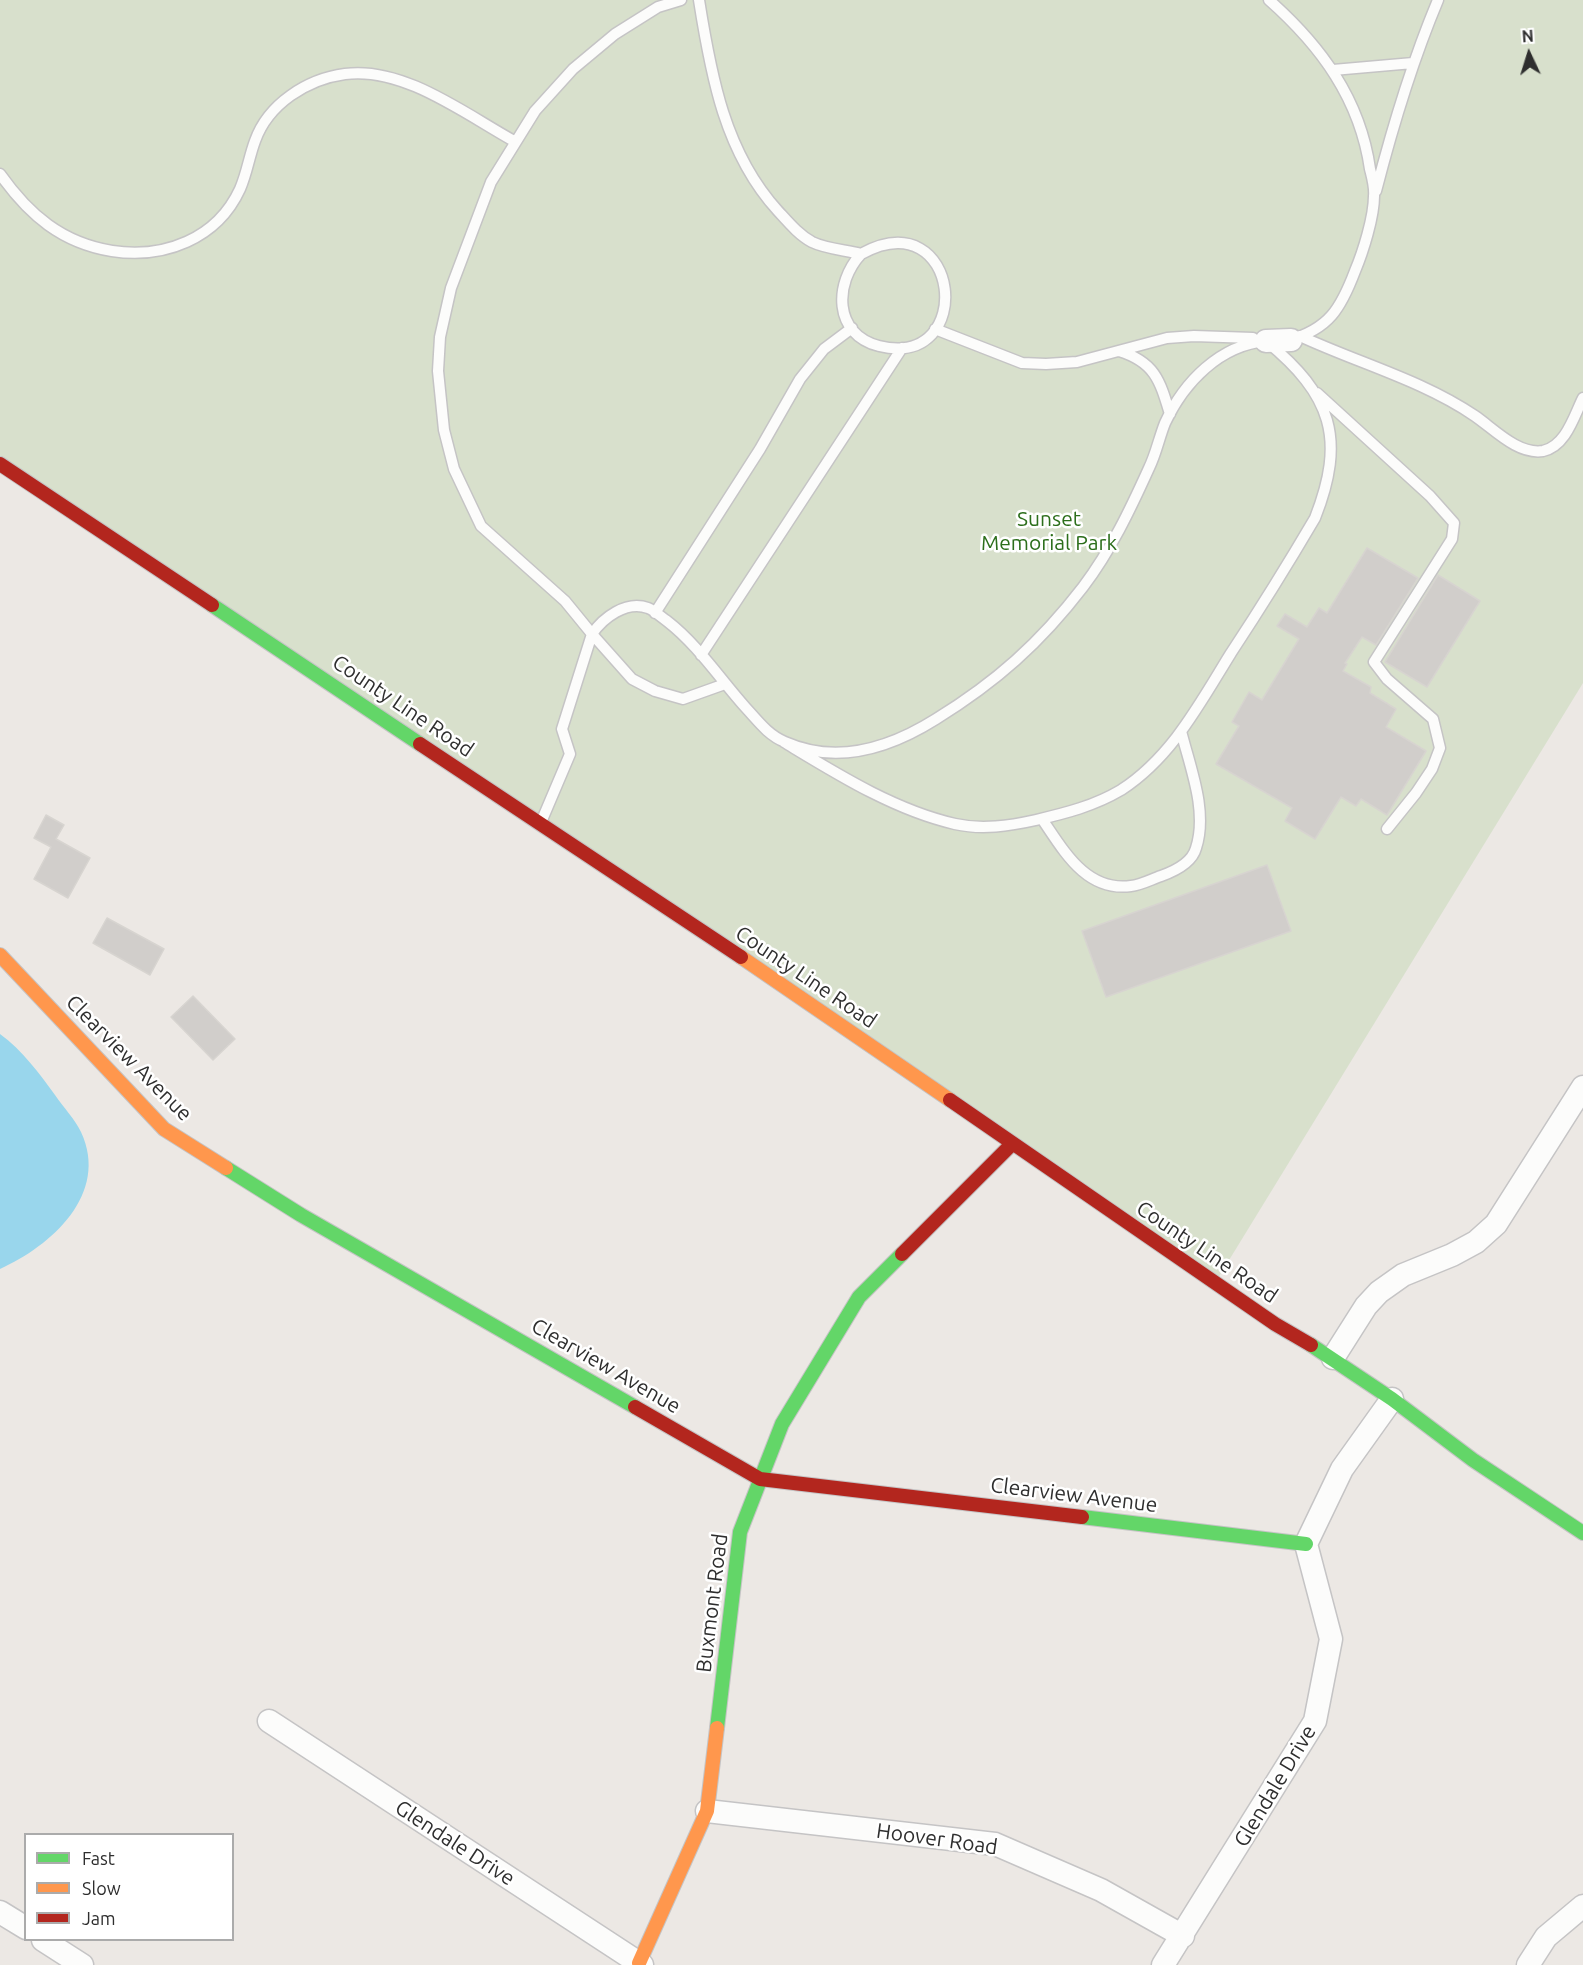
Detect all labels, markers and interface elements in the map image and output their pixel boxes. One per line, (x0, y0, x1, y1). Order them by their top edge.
north arrow (1499, 24, 1559, 84)
text: N (1521, 27, 1534, 45)
park label: Sunset Memorial Park (981, 506, 1117, 556)
street label: County Line Road (328, 649, 478, 763)
street label: County Line Road (731, 920, 881, 1034)
street label: Clearview Avenue (61, 990, 197, 1126)
street label: County Line Road (1132, 1195, 1282, 1309)
street label: Clearview Avenue (527, 1313, 685, 1419)
street label: Clearview Avenue (989, 1472, 1159, 1518)
street label: Buxmont Road (691, 1532, 733, 1674)
street label: Glendale Drive (1229, 1721, 1321, 1851)
street label: Glendale Drive (390, 1795, 520, 1891)
street label: Hoover Road (875, 1818, 999, 1860)
legend (24, 1833, 234, 1941)
text: Fast (82, 1848, 115, 1868)
text: Slow (82, 1878, 121, 1898)
text: Jam (82, 1908, 116, 1928)

